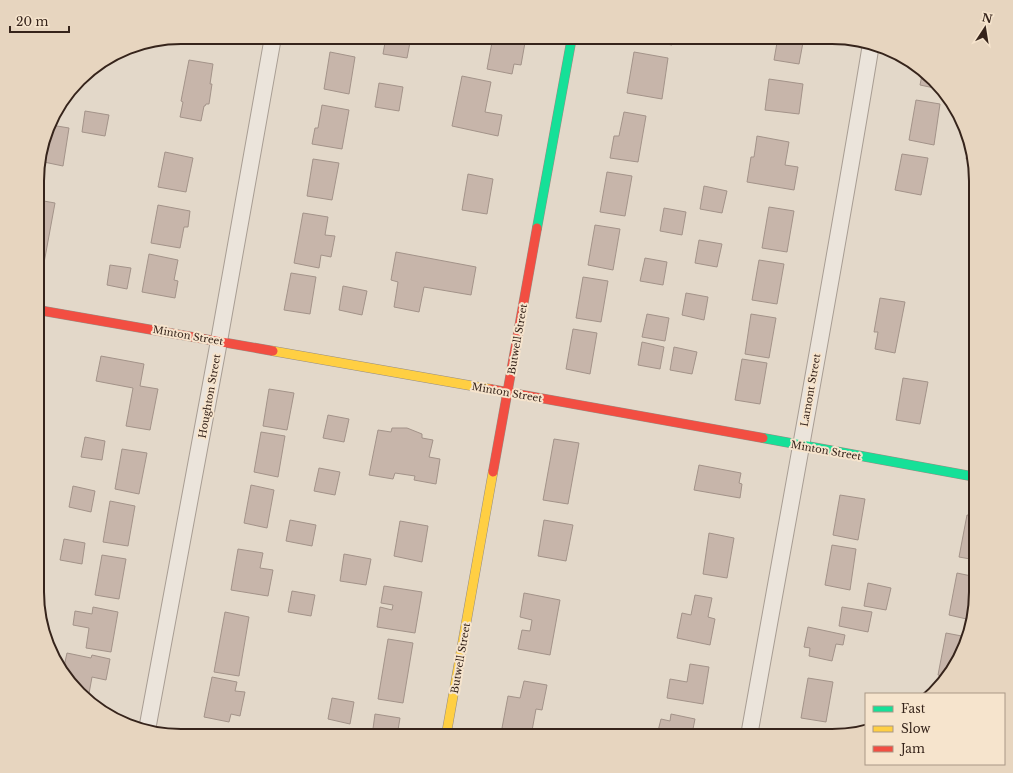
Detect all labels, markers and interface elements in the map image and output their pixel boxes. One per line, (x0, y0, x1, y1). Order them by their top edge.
scale bar (10, 8, 69, 34)
north arrow (965, 8, 1005, 48)
text: N (981, 10, 994, 26)
text: 20 m (16, 14, 48, 29)
street label: Butwell Street (505, 302, 530, 375)
street label: Minton Street (152, 323, 224, 348)
street label: Lamont Street (798, 352, 823, 428)
street label: Houghton Street (196, 353, 223, 439)
street label: Minton Street (471, 380, 543, 405)
street label: Minton Street (790, 438, 862, 463)
street label: Butwell Street (448, 621, 473, 694)
legend (865, 693, 1005, 765)
text: Fast (901, 701, 926, 716)
text: Slow (901, 721, 931, 736)
text: Jam (899, 741, 925, 756)

